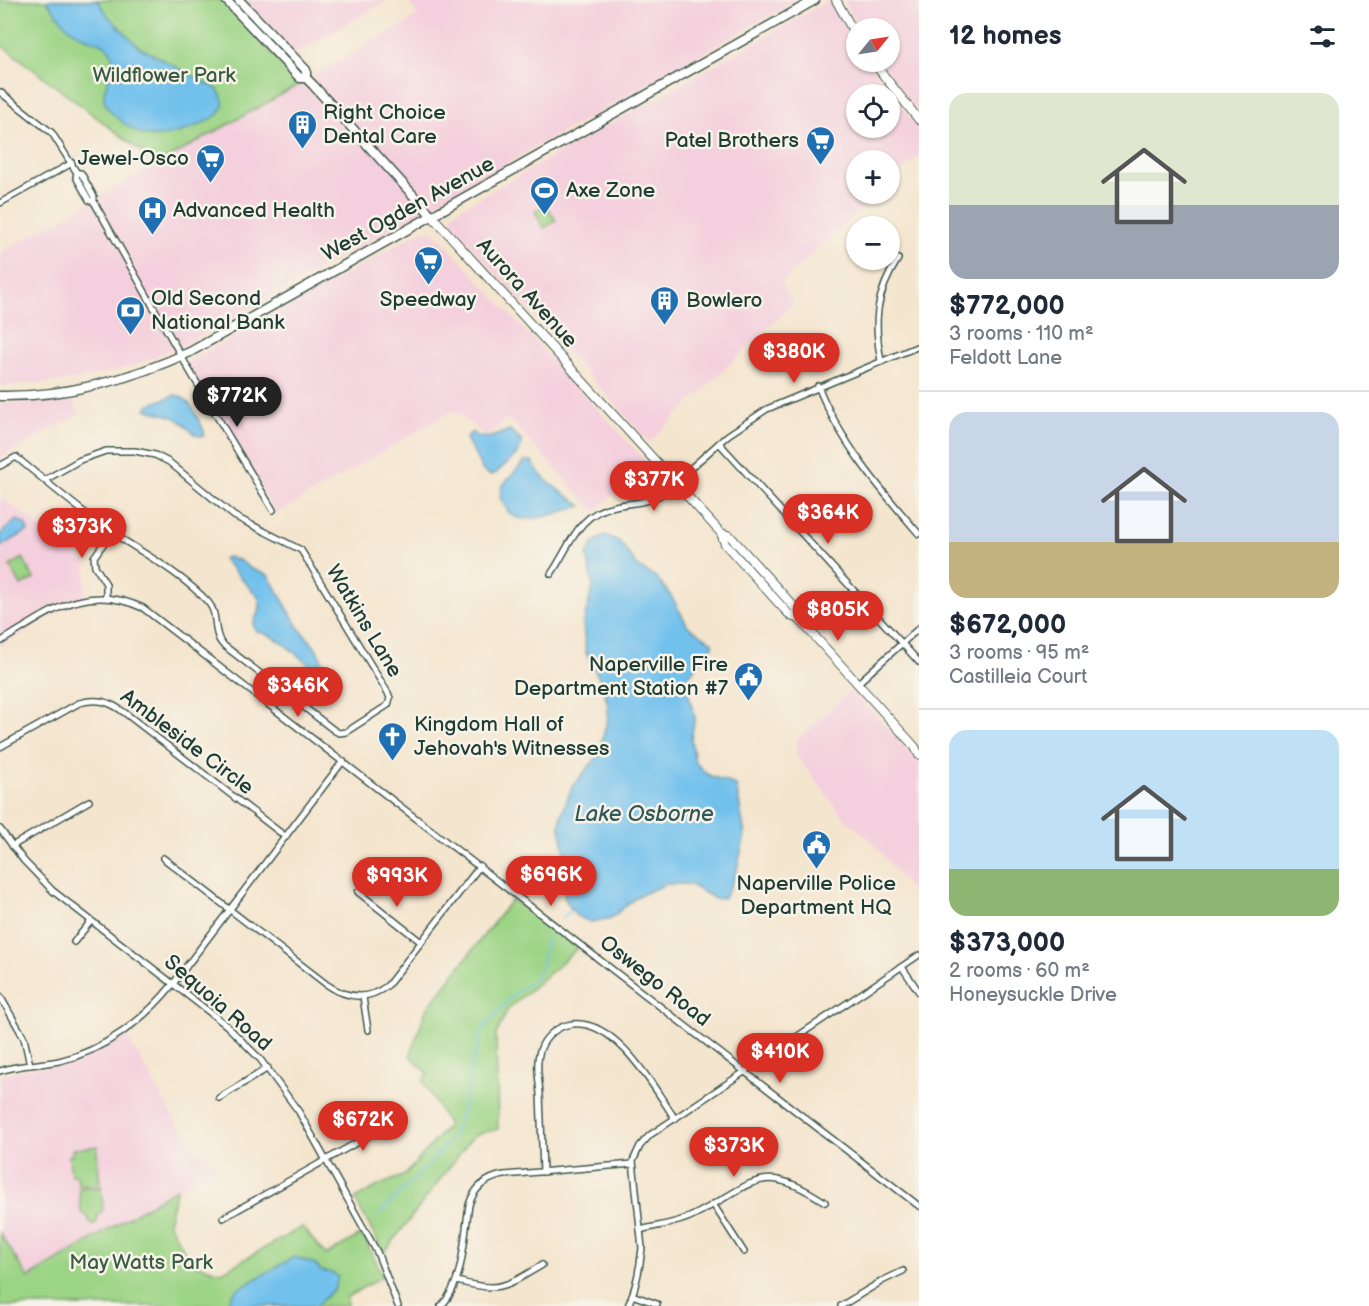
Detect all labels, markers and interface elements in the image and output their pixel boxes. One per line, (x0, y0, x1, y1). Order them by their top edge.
north arrow (846, 18, 900, 72)
map controls (846, 18, 900, 270)
icon: filters (1306, 20, 1339, 53)
text: 12 homes (949, 21, 1061, 52)
park label: Wildflower Park (92, 63, 236, 88)
button: locate (846, 84, 900, 138)
place label: Right Choice Dental Care (323, 100, 446, 149)
building icon: Right Choice Dental Care (286, 108, 318, 150)
supermarket icon: Patel Brothers (804, 124, 836, 166)
place label: Patel Brothers (664, 128, 799, 153)
icon: home (1090, 132, 1198, 240)
supermarket icon: Jewel-Osco (194, 142, 226, 184)
place label: Jewel-Osco (78, 146, 189, 171)
button: + (846, 150, 900, 204)
street label: West Ogden Avenue (317, 151, 499, 267)
sports icon: Axe Zone (529, 174, 561, 216)
place label: Axe Zone (566, 178, 655, 203)
hospital icon: Advanced Health (136, 194, 168, 236)
place label: Advanced Health (173, 198, 335, 223)
button: − (846, 216, 900, 270)
street label: Aurora Avenue (471, 233, 583, 353)
supermarket icon: Speedway (412, 244, 444, 286)
building icon: Bowlero (649, 284, 681, 326)
place label: Old Second National Bank (151, 286, 285, 335)
place label: Speedway (380, 287, 477, 312)
place label: Bowlero (686, 288, 762, 313)
text: $772,000 (949, 291, 1065, 322)
bank icon: Old Second National Bank (114, 294, 146, 336)
text: 3 rooms · 110 m² (949, 322, 1094, 346)
pin: $380K (752, 333, 836, 384)
text: $380K (763, 340, 825, 364)
text: Feldott Lane (949, 346, 1062, 370)
pin: $772K (195, 377, 279, 428)
text: $772K (207, 384, 267, 408)
icon: home (1090, 451, 1198, 559)
pin: $377K (612, 461, 696, 512)
text: $377K (624, 468, 684, 492)
pin: $364K (786, 494, 870, 545)
text: $364K (797, 501, 859, 525)
pin: $373K (40, 508, 124, 559)
text: $373K (51, 515, 113, 539)
street label: Watkins Lane (321, 560, 407, 682)
pin: $805K (796, 591, 880, 642)
text: $805K (807, 598, 869, 622)
text: $672,000 (949, 610, 1066, 641)
text: 3 rooms · 95 m² (949, 641, 1089, 665)
place label: Naperville Fire Department Station #7 (514, 652, 729, 701)
public building icon: Naperville Fire Department Station #7 (733, 660, 765, 702)
text: Castilleia Court (949, 665, 1087, 689)
pin: $346K (256, 667, 340, 718)
text: $346K (267, 674, 329, 698)
street label: Ambleside Circle (116, 684, 258, 800)
place label: Kingdom Hall of Jehovah's Witnesses (414, 712, 609, 761)
church icon: Kingdom Hall of Jehovah's Witnesses (377, 720, 409, 762)
icon: home (1090, 769, 1198, 877)
water label: Lake Osborne (574, 801, 714, 828)
public building icon: Naperville Police Department HQ (800, 828, 832, 870)
pin: $696K (509, 856, 593, 907)
pin: $993K (355, 857, 439, 908)
text: $696K (520, 863, 582, 887)
text: $993K (366, 864, 428, 888)
place label: Naperville Police Department HQ (736, 871, 896, 920)
text: $373,000 (949, 928, 1065, 959)
street label: Oswego Road (595, 930, 715, 1032)
street label: Sequoia Road (159, 950, 277, 1056)
text: 2 rooms · 60 m² (949, 959, 1090, 983)
text: Honeysuckle Drive (949, 983, 1117, 1007)
pin: $410K (738, 1033, 822, 1084)
text: $410K (750, 1040, 810, 1064)
pin: $672K (321, 1101, 405, 1152)
text: $672K (332, 1108, 394, 1132)
pin: $373K (692, 1127, 776, 1178)
text: $373K (703, 1134, 765, 1158)
park label: May Watts Park (69, 1250, 214, 1275)

